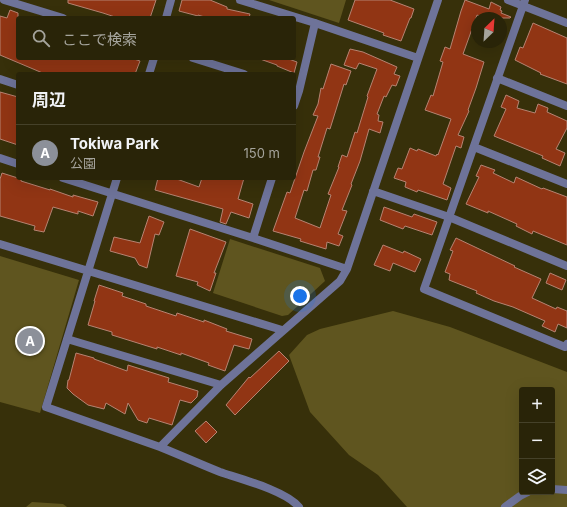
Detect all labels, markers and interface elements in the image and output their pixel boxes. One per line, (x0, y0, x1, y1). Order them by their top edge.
north arrow (471, 12, 507, 48)
search box (16, 16, 296, 60)
icon: search (30, 27, 52, 49)
text: ここで検索 (62, 30, 137, 49)
text: 周辺 (32, 90, 66, 110)
text: Tokiwa Park (70, 134, 159, 153)
text: A (40, 145, 50, 161)
text: 150 m (244, 145, 280, 161)
text: 公園 (70, 155, 96, 171)
your location (290, 286, 310, 306)
pin: A (17, 326, 43, 356)
map controls (519, 387, 555, 495)
button: + (519, 387, 555, 423)
button: − (519, 423, 555, 459)
button: layers (519, 459, 555, 495)

